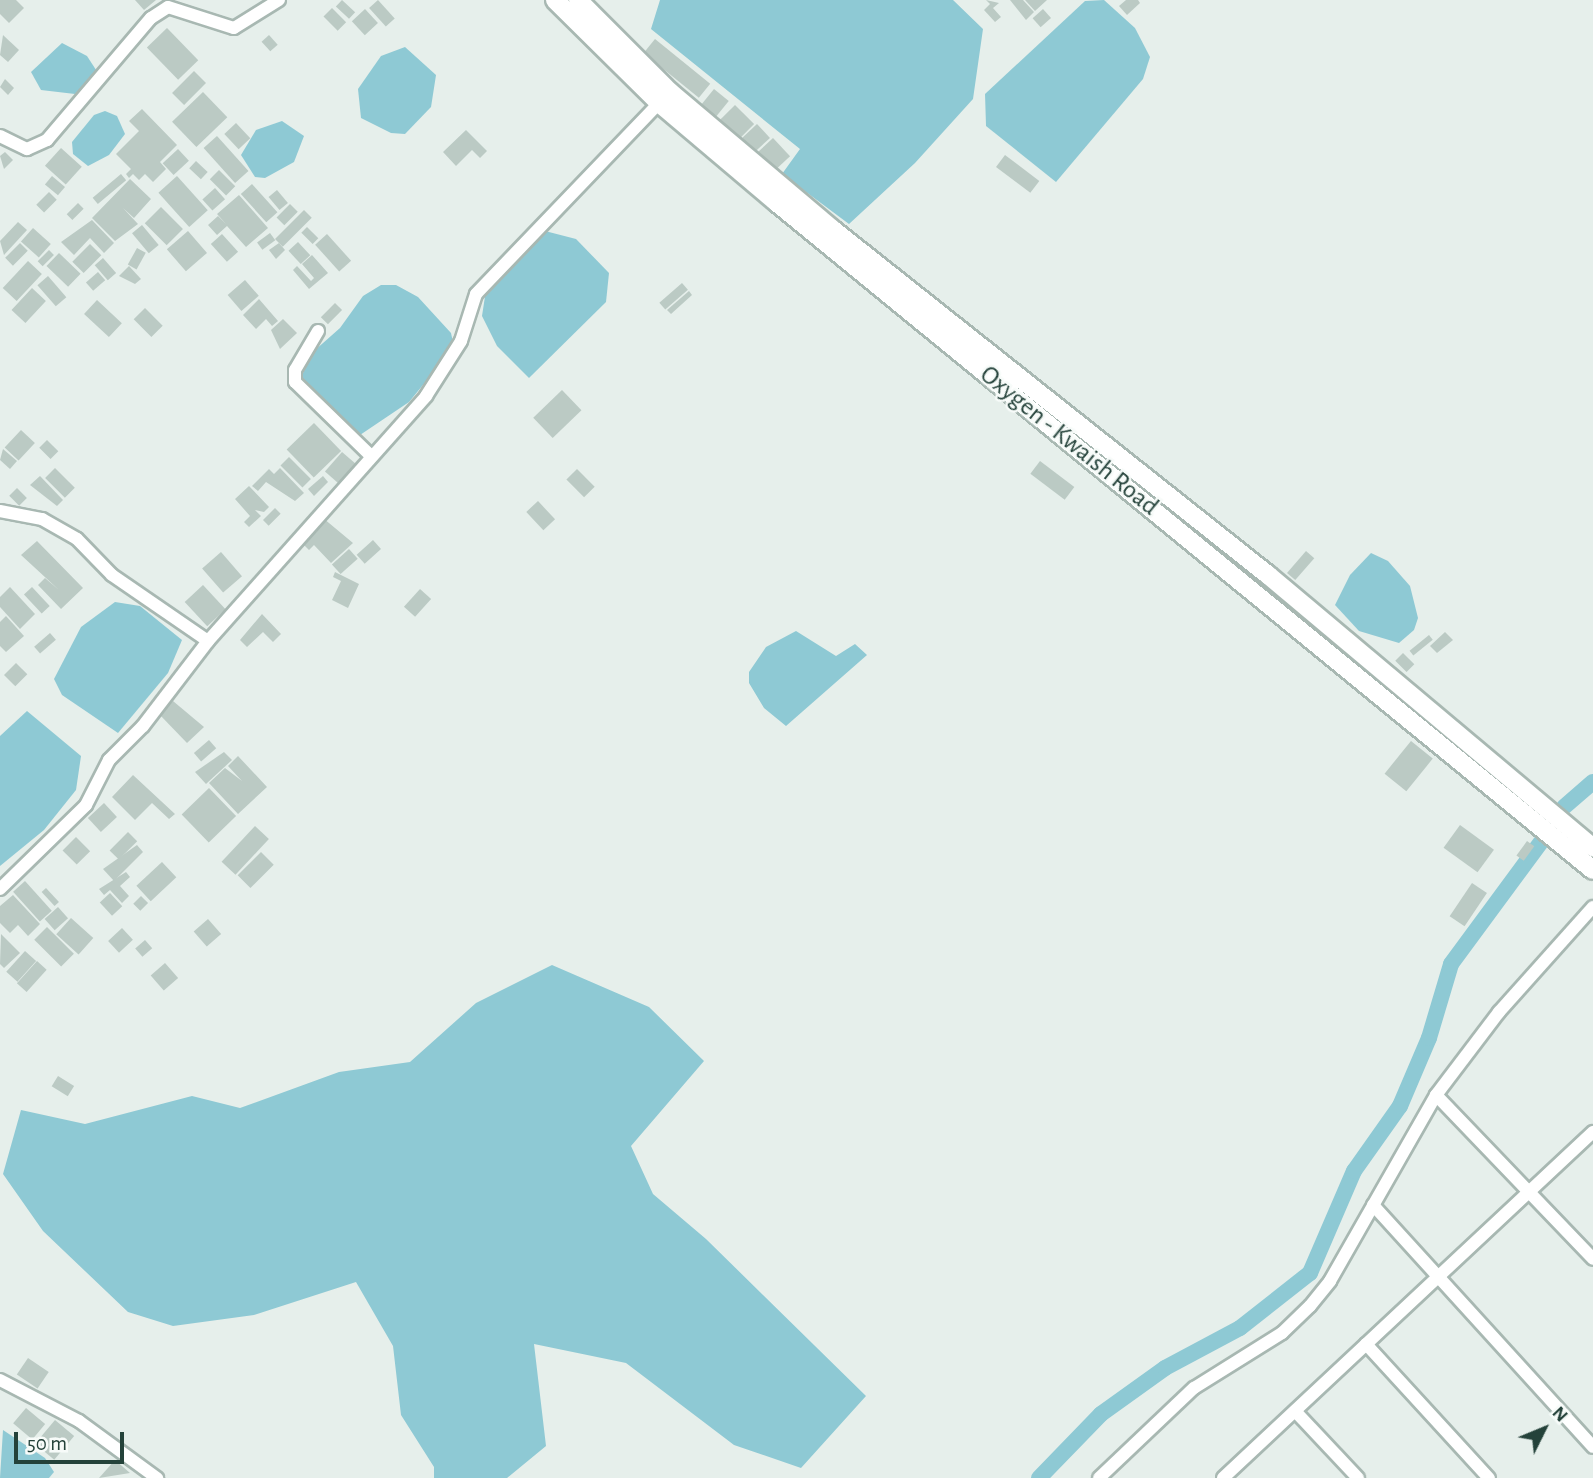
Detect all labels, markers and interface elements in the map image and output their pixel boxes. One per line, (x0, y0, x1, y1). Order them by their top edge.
street label: Oxygen - Kwaish Road (973, 359, 1165, 523)
north arrow (1509, 1394, 1579, 1464)
text: N (1548, 1403, 1571, 1426)
scale bar (18, 1418, 128, 1462)
text: 50 m (27, 1433, 67, 1454)

